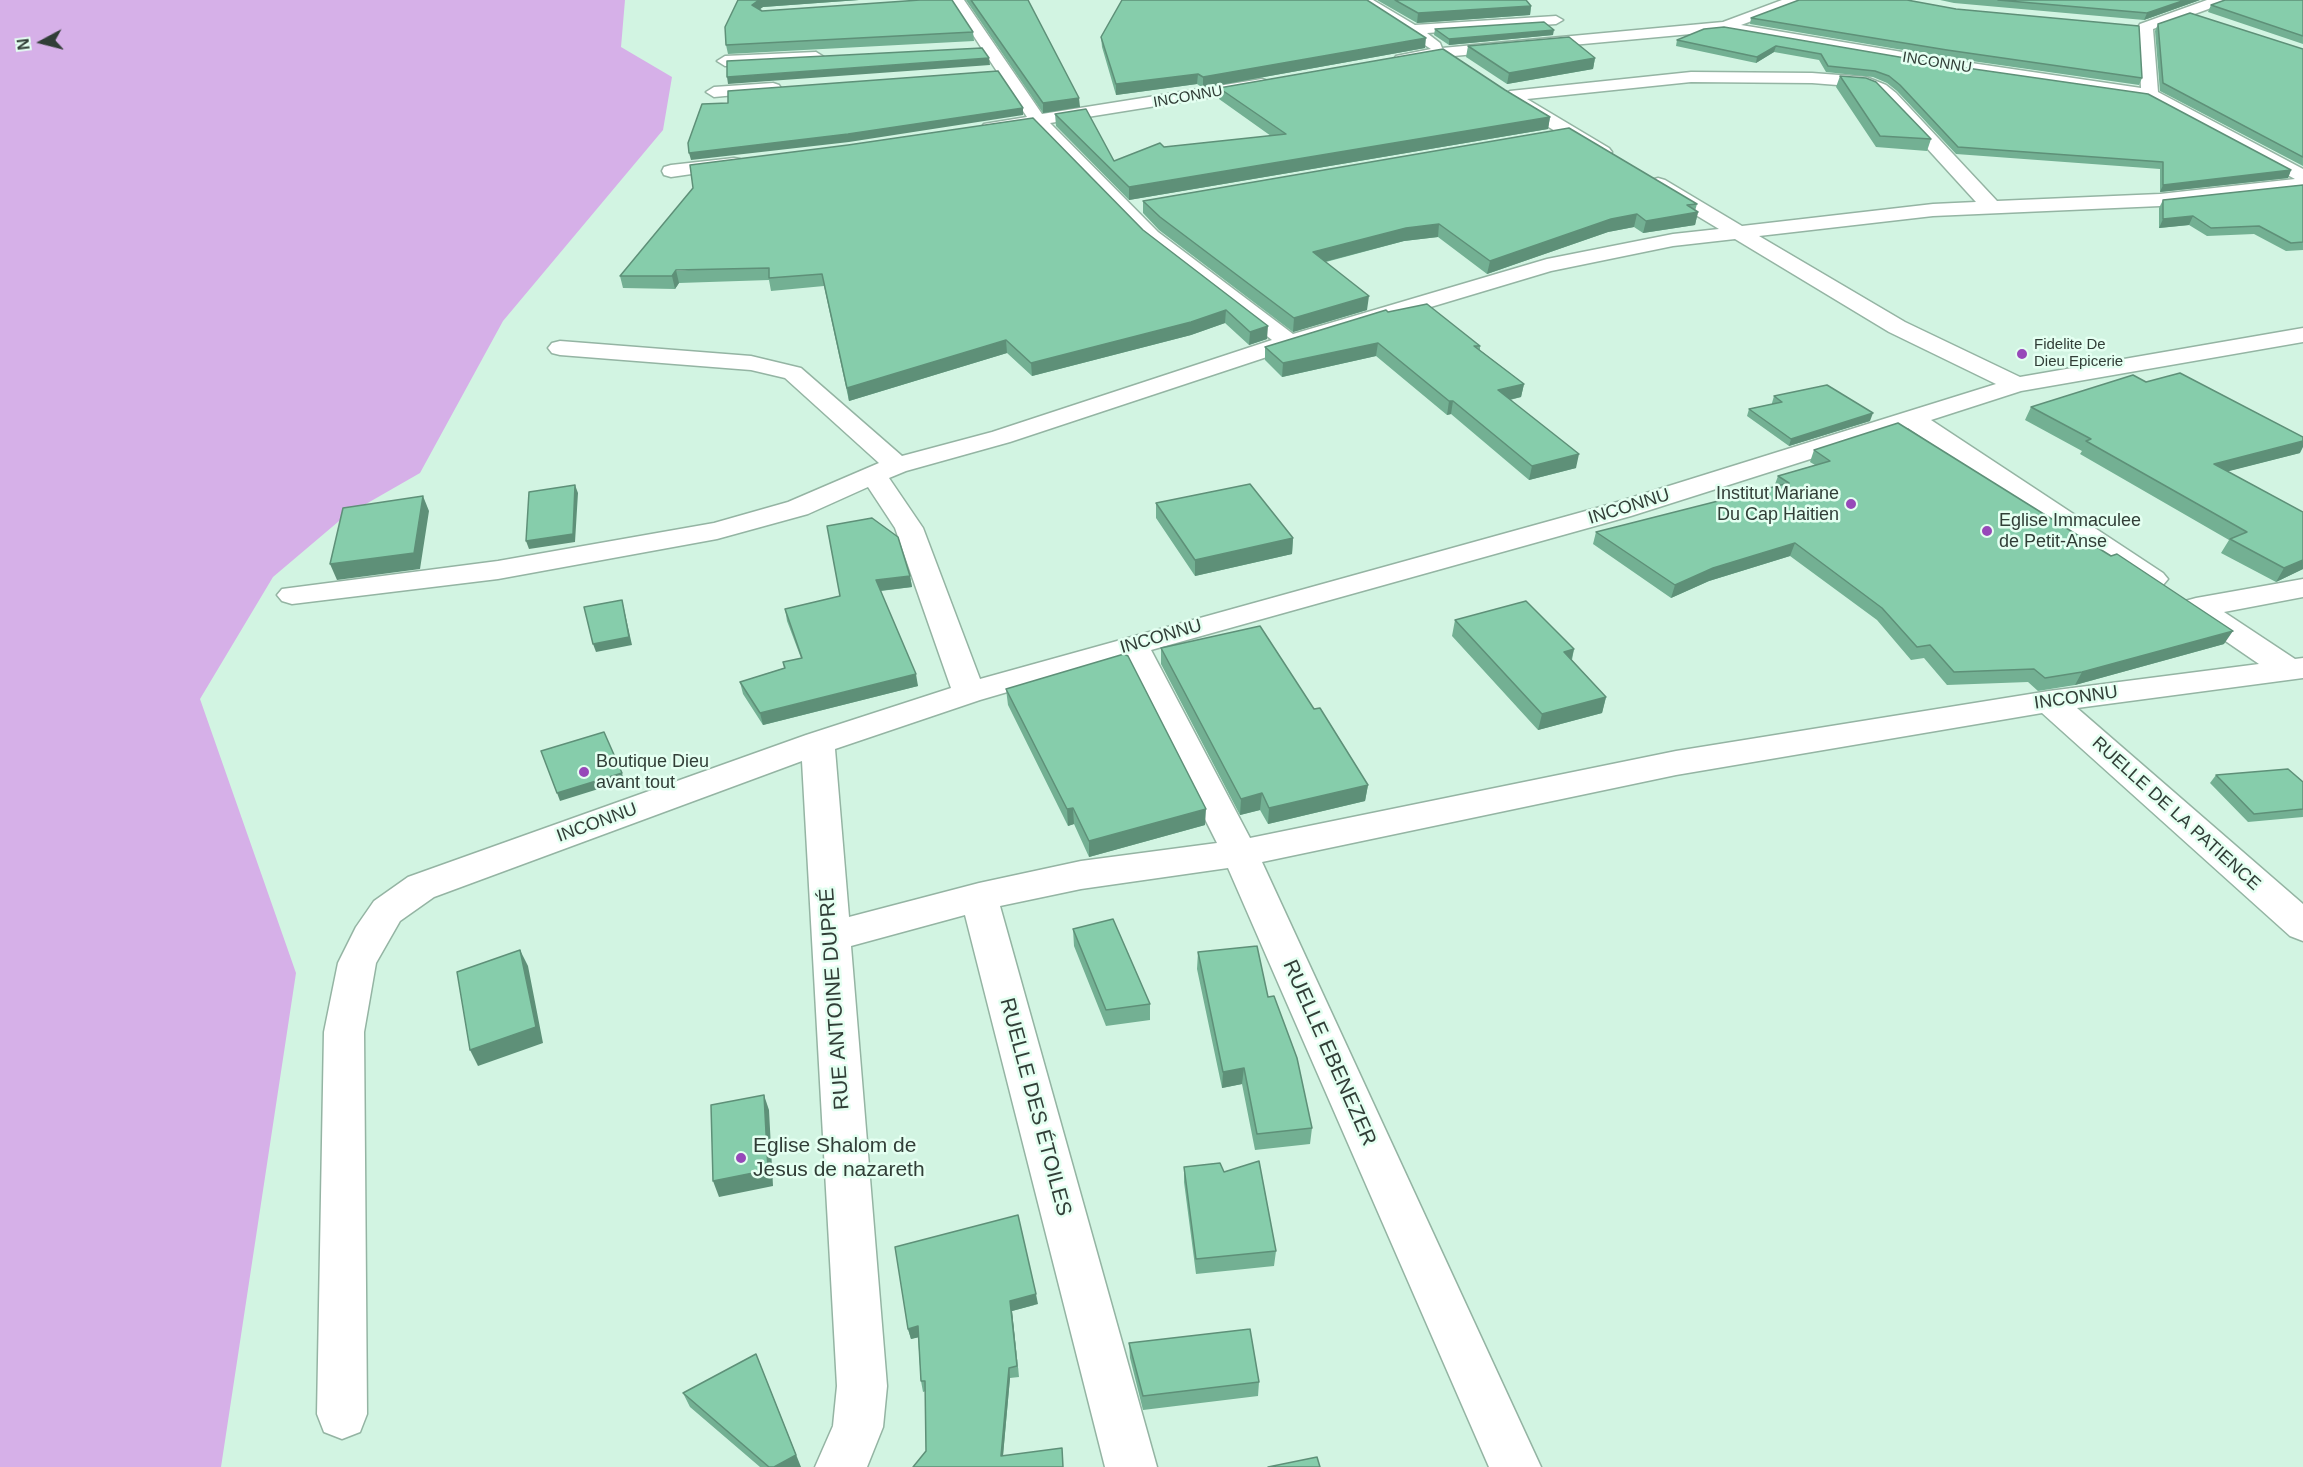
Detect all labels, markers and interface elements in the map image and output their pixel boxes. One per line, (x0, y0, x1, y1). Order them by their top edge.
north arrow (12, 12, 72, 72)
text: N (14, 37, 33, 51)
street label: INCONNU (1901, 49, 1973, 77)
street label: INCONNU (1152, 82, 1224, 112)
place label: Fidelite De Dieu Epicerie (2034, 336, 2123, 371)
marker: Fidelite De Dieu Epicerie (2015, 347, 2029, 361)
place label: Institut Mariane Du Cap Haitien (1716, 483, 1839, 526)
street label: INCONNU (1586, 484, 1672, 530)
marker: Institut Mariane Du Cap Haitien (1844, 497, 1858, 511)
place label: Eglise Immaculee de Petit-Anse (1999, 510, 2141, 552)
marker: Eglise Immaculee de Petit-Anse (1980, 524, 1994, 538)
street label: INCONNU (1118, 615, 1204, 659)
street label: INCONNU (2033, 681, 2119, 715)
street label: RUELLE DE LA PATIENCE (2087, 733, 2265, 895)
place label: Boutique Dieu avant tout (596, 751, 709, 794)
marker: Boutique Dieu avant tout (577, 765, 591, 779)
street label: INCONNU (554, 798, 640, 848)
street label: RUE ANTOINE DUPRÉ (815, 887, 855, 1111)
street label: RUELLE EBENEZER (1277, 956, 1381, 1150)
street label: RUELLE DES ÉTOILES (994, 995, 1076, 1219)
place label: Eglise Shalom de Jesus de nazareth (753, 1133, 925, 1183)
marker: Eglise Shalom de Jesus de nazareth (734, 1151, 748, 1165)

